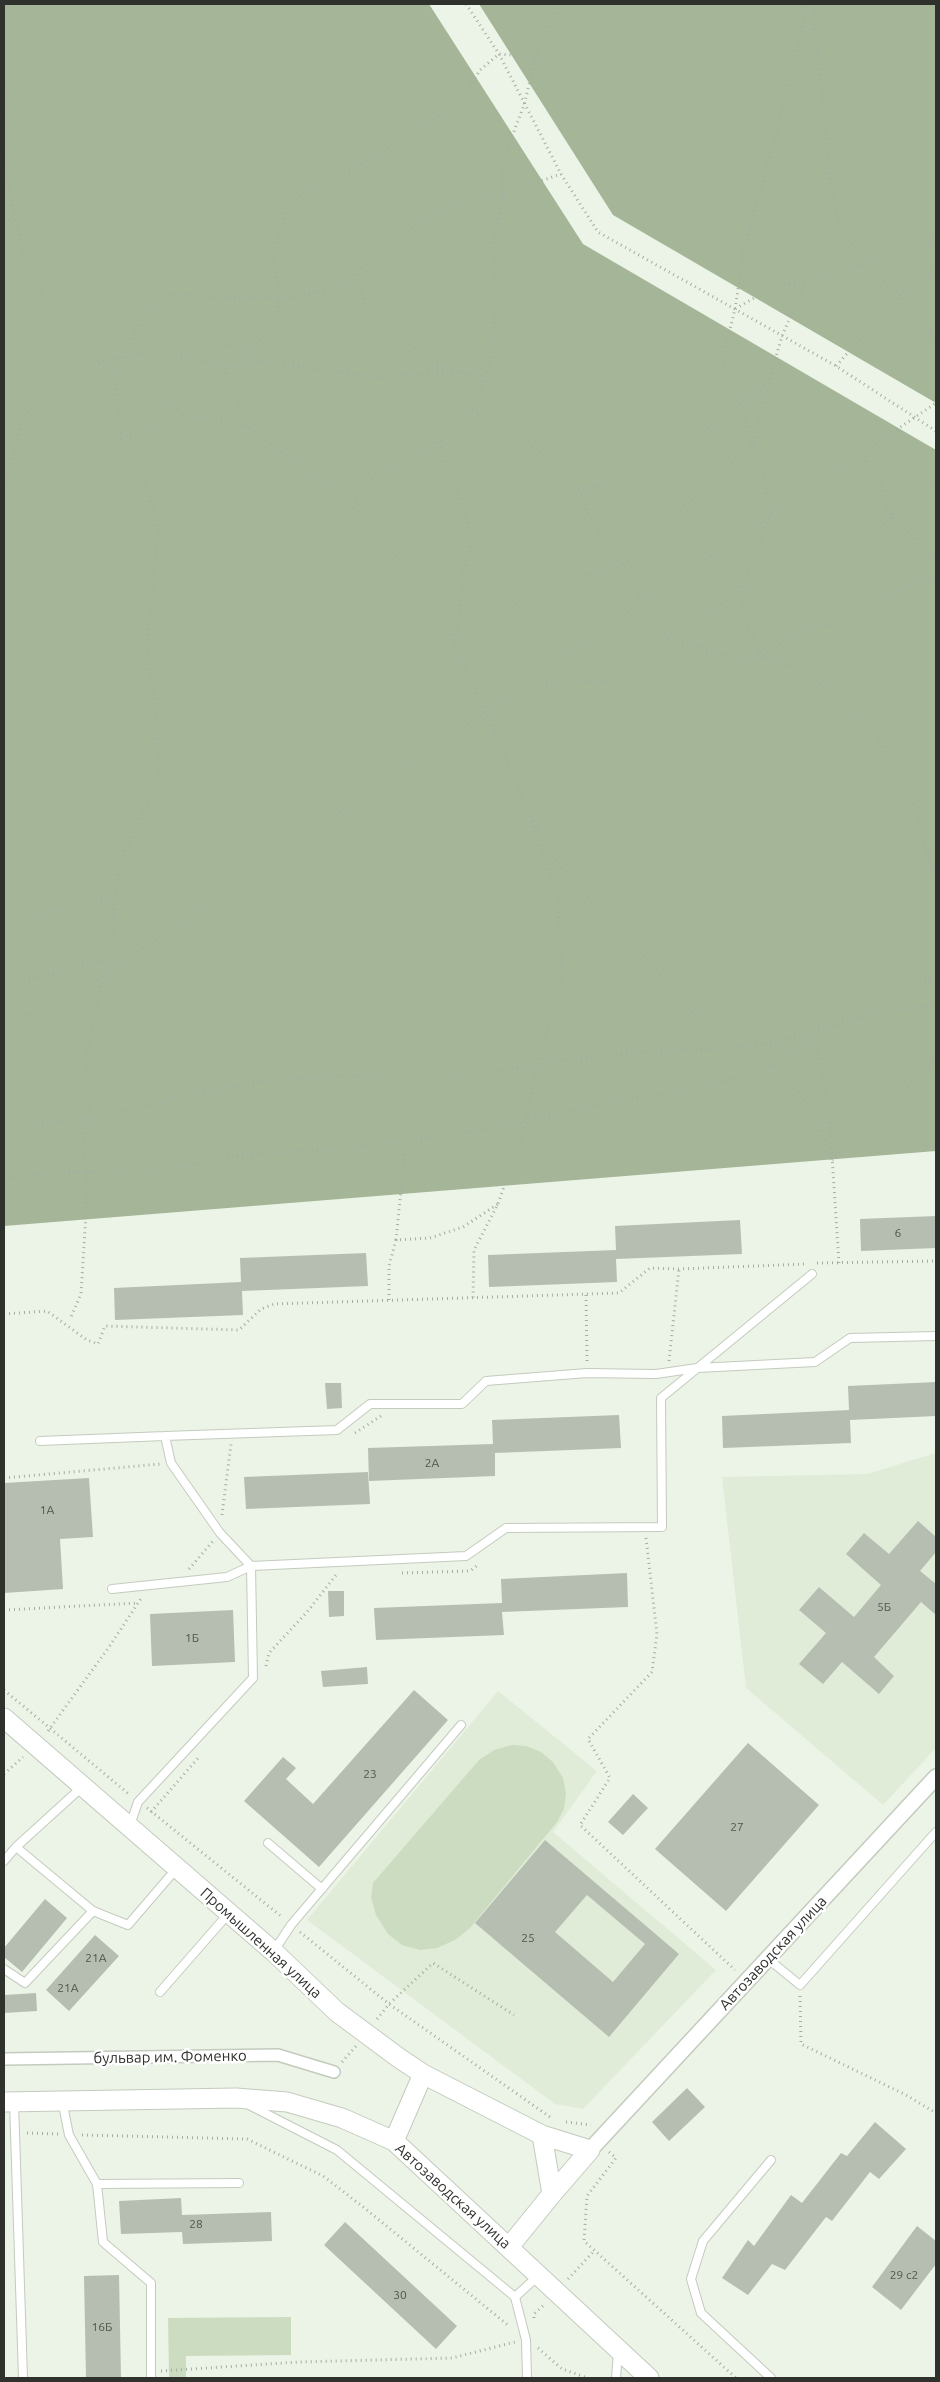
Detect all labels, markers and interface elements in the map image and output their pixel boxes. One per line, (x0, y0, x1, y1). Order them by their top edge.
house number: 6 (895, 1226, 901, 1240)
house number: 2А (425, 1456, 439, 1470)
house number: 1А (40, 1503, 54, 1517)
house number: 5Б (877, 1600, 891, 1614)
house number: 1Б (185, 1631, 199, 1645)
house number: 23 (363, 1767, 377, 1781)
house number: 27 (730, 1820, 744, 1834)
street label: Промышленная улица (197, 1884, 325, 2002)
street label: Автозаводская улица (716, 1892, 830, 2014)
house number: 25 (521, 1931, 535, 1945)
house number: 21А (85, 1951, 107, 1965)
house number: 21А (57, 1981, 79, 1995)
street label: бульвар им. Фоменко (93, 2047, 247, 2067)
street label: Автозаводская улица (392, 2139, 514, 2253)
house number: 28 (189, 2217, 203, 2231)
house number: 29 с2 (890, 2268, 918, 2282)
house number: 30 (393, 2288, 407, 2302)
house number: 16Б (92, 2320, 112, 2334)

